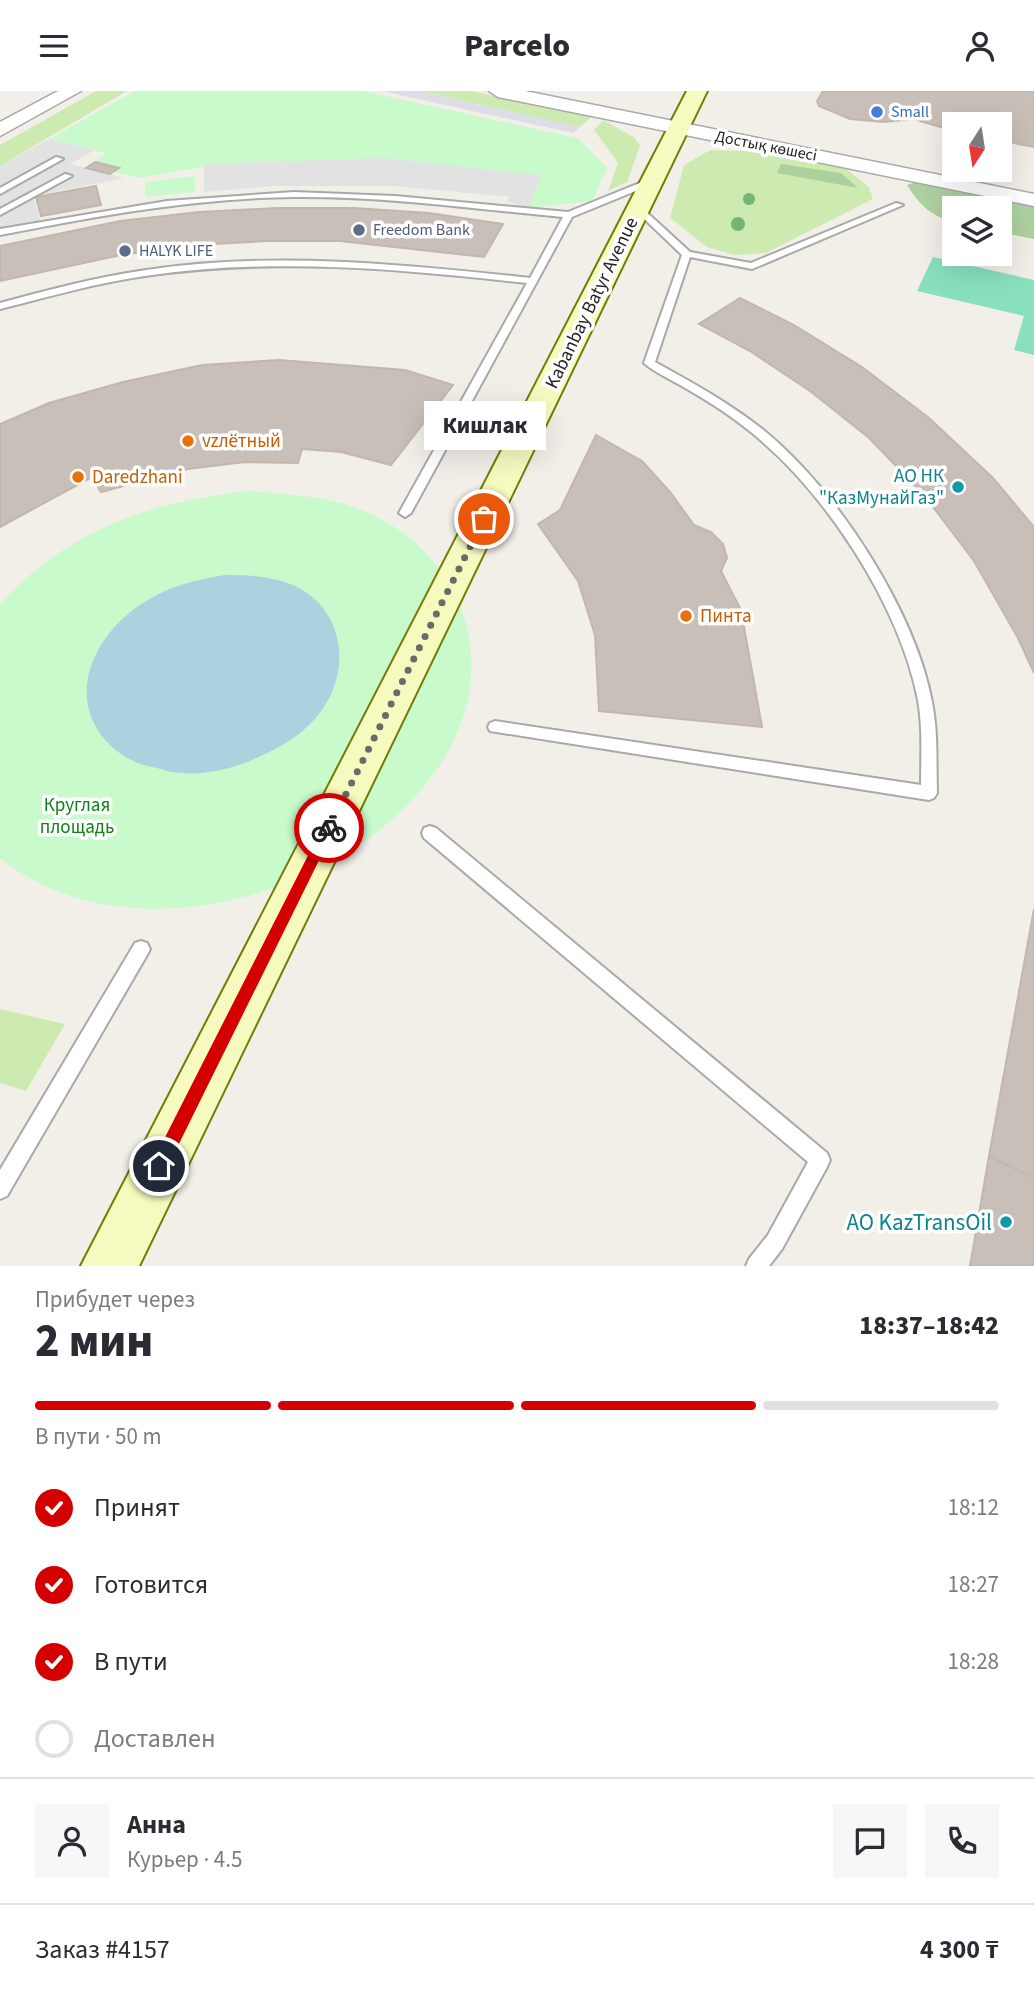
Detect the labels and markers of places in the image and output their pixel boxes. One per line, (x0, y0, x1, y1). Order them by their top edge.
place label: Small (891, 101, 929, 123)
marker: Small (869, 104, 885, 120)
place label: Freedom Bank (373, 219, 470, 241)
marker: Freedom Bank (351, 222, 367, 238)
place label: HALYK LIFE (139, 240, 213, 262)
marker: HALYK LIFE (117, 243, 133, 259)
callout: Кишлак (423, 400, 545, 449)
place label: vzлётный (202, 428, 281, 455)
marker: vzлётный (180, 433, 196, 449)
place label: АО НК "КазМунайГаз" (819, 463, 944, 512)
place label: Daredzhani (92, 464, 183, 491)
marker: Daredzhani (70, 469, 86, 485)
marker: АО НК "КазМунайГаз" (950, 479, 966, 495)
pin (454, 489, 514, 549)
place label: Пинта (700, 603, 752, 630)
marker: Пинта (678, 608, 694, 624)
pin (129, 1136, 189, 1196)
place label: АО KazTransOil (846, 1206, 992, 1239)
marker: АО KazTransOil (998, 1214, 1014, 1230)

